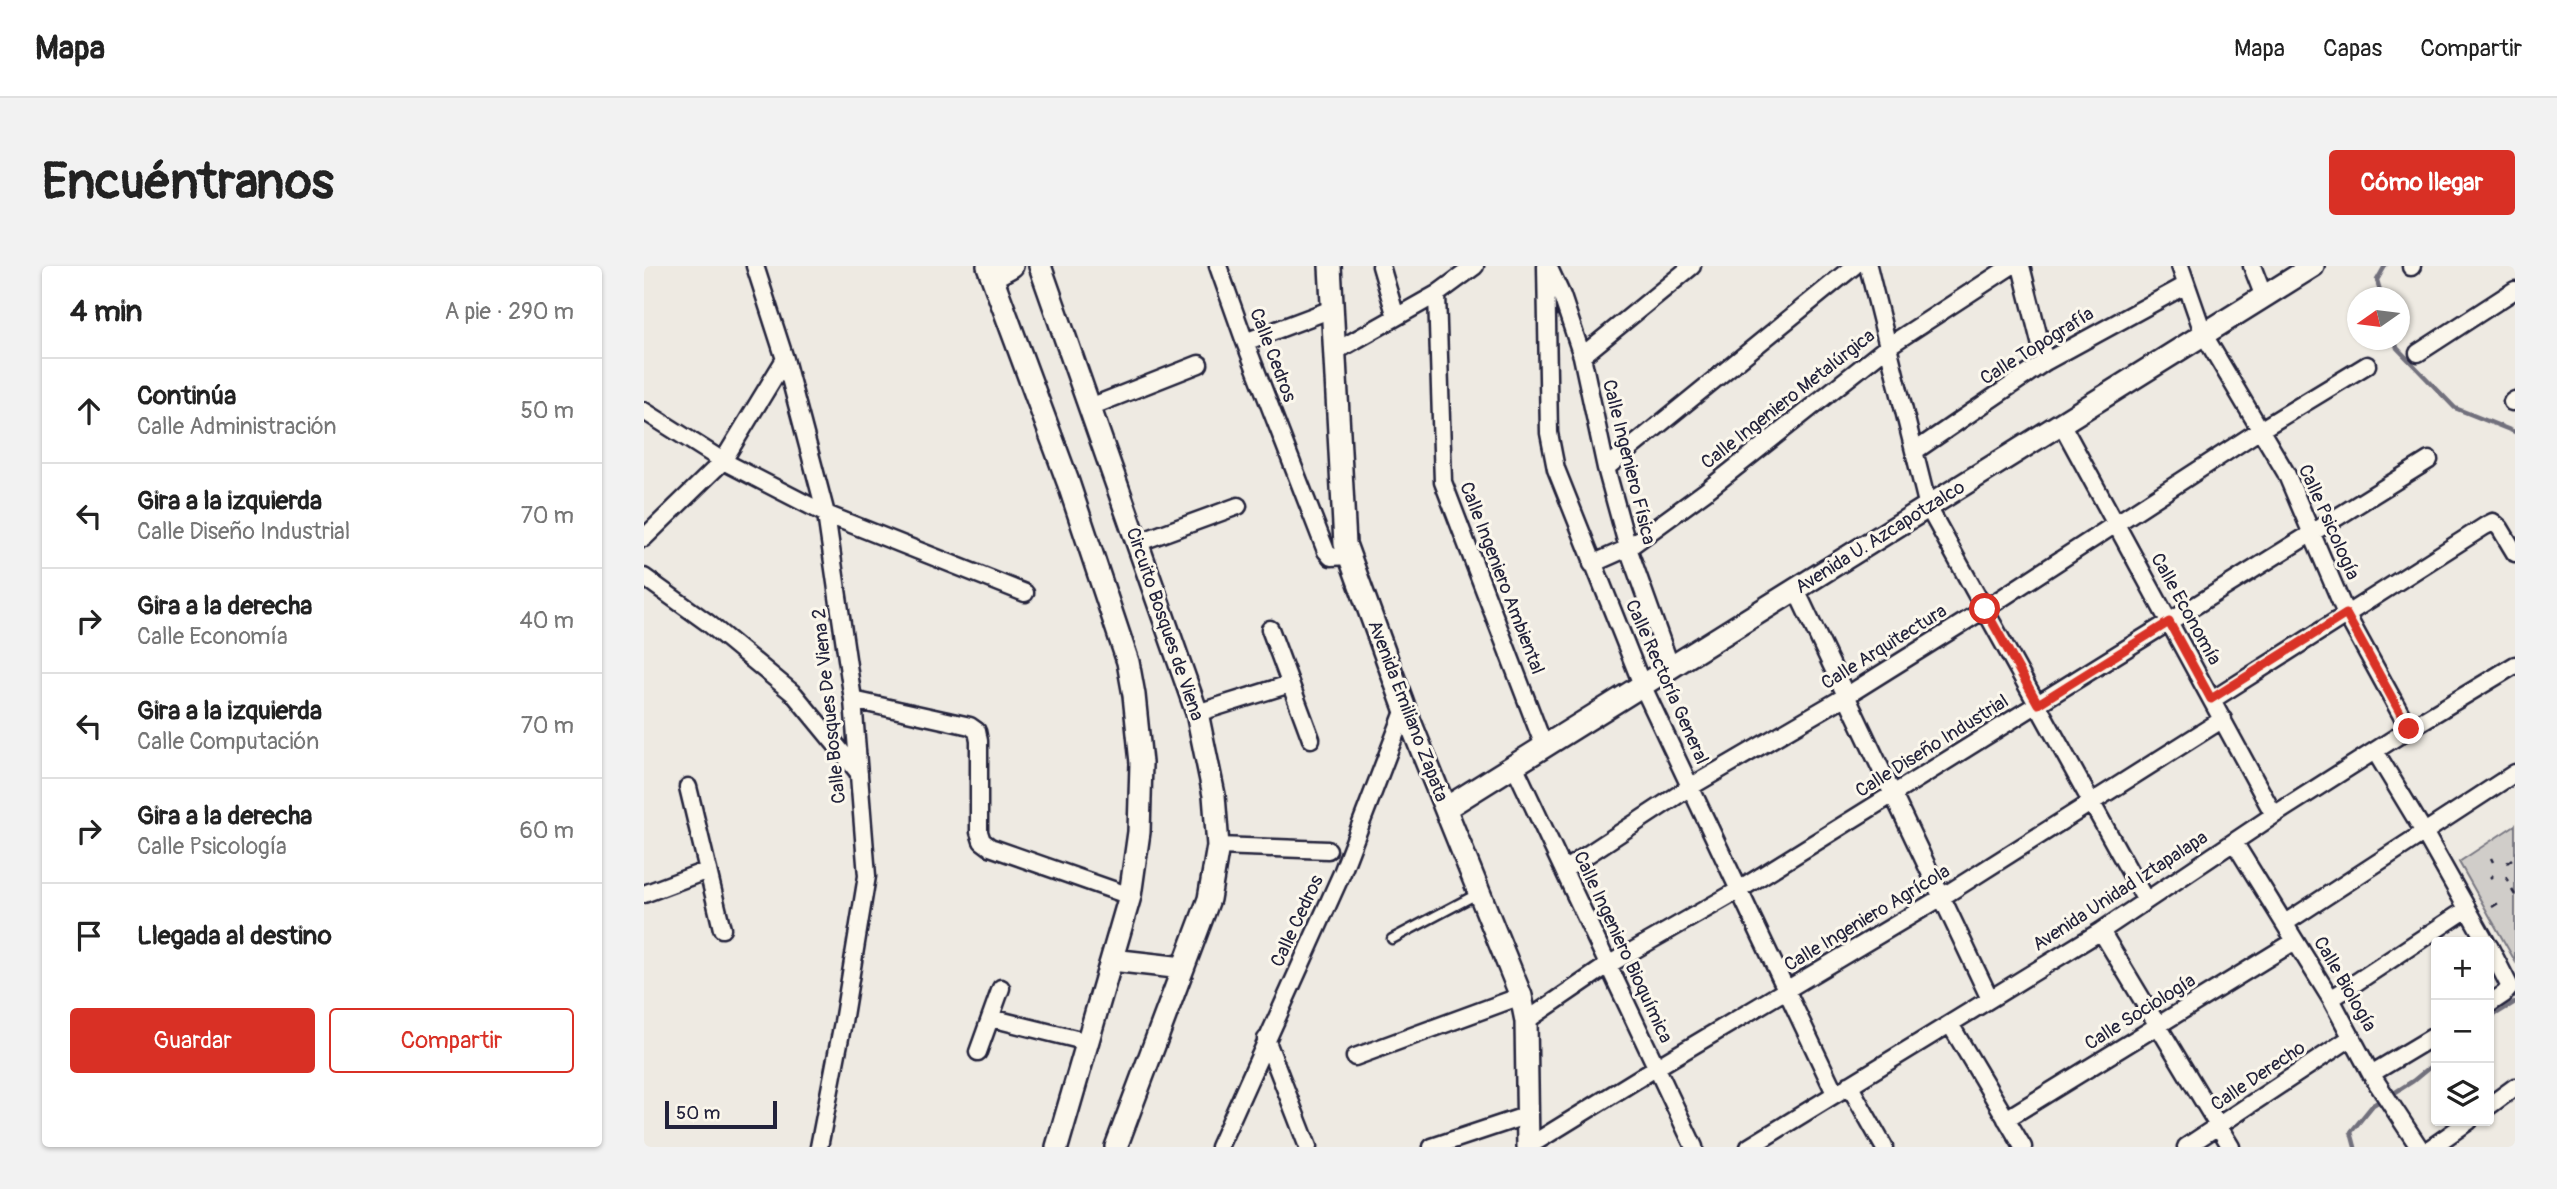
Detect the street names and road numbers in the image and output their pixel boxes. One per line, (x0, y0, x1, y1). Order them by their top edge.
street label: Calle Topografía (1976, 301, 2098, 390)
street label: Calle Cedros (1244, 305, 1302, 406)
street label: Calle Ingeniero Metalúrgica (1696, 324, 1880, 474)
street label: Calle Ingeniero Física (1597, 377, 1661, 547)
street label: Calle Psicología (2293, 461, 2365, 584)
street label: Avenida U. Azcapotzalco (1791, 475, 1969, 599)
street label: Calle Ingeniero Ambiental (1454, 478, 1550, 678)
street label: Circuito Bosques de Viena (1121, 524, 1209, 724)
street label: Calle Economía (2145, 549, 2227, 669)
street label: Calle Rectoría General (1620, 596, 1714, 768)
street label: Calle Arquitectura (1817, 599, 1951, 695)
street label: Calle Bosques De Viena 2 (807, 607, 851, 805)
street label: Avenida Emiliano Zapata (1362, 617, 1454, 805)
street label: Calle Diseño Industrial (1851, 689, 2013, 803)
street label: Avenida Unidad Iztapalapa (2028, 825, 2212, 957)
street label: Calle Ingeniero Bioquímica (1568, 847, 1678, 1047)
street label: Calle Ingeniero Agrícola (1780, 859, 1954, 977)
street label: Calle Cedros (1265, 871, 1329, 971)
street label: Calle Biología (2308, 932, 2382, 1036)
street label: Calle Sociología (2080, 968, 2200, 1056)
street label: Calle Derecho (2206, 1036, 2310, 1116)

